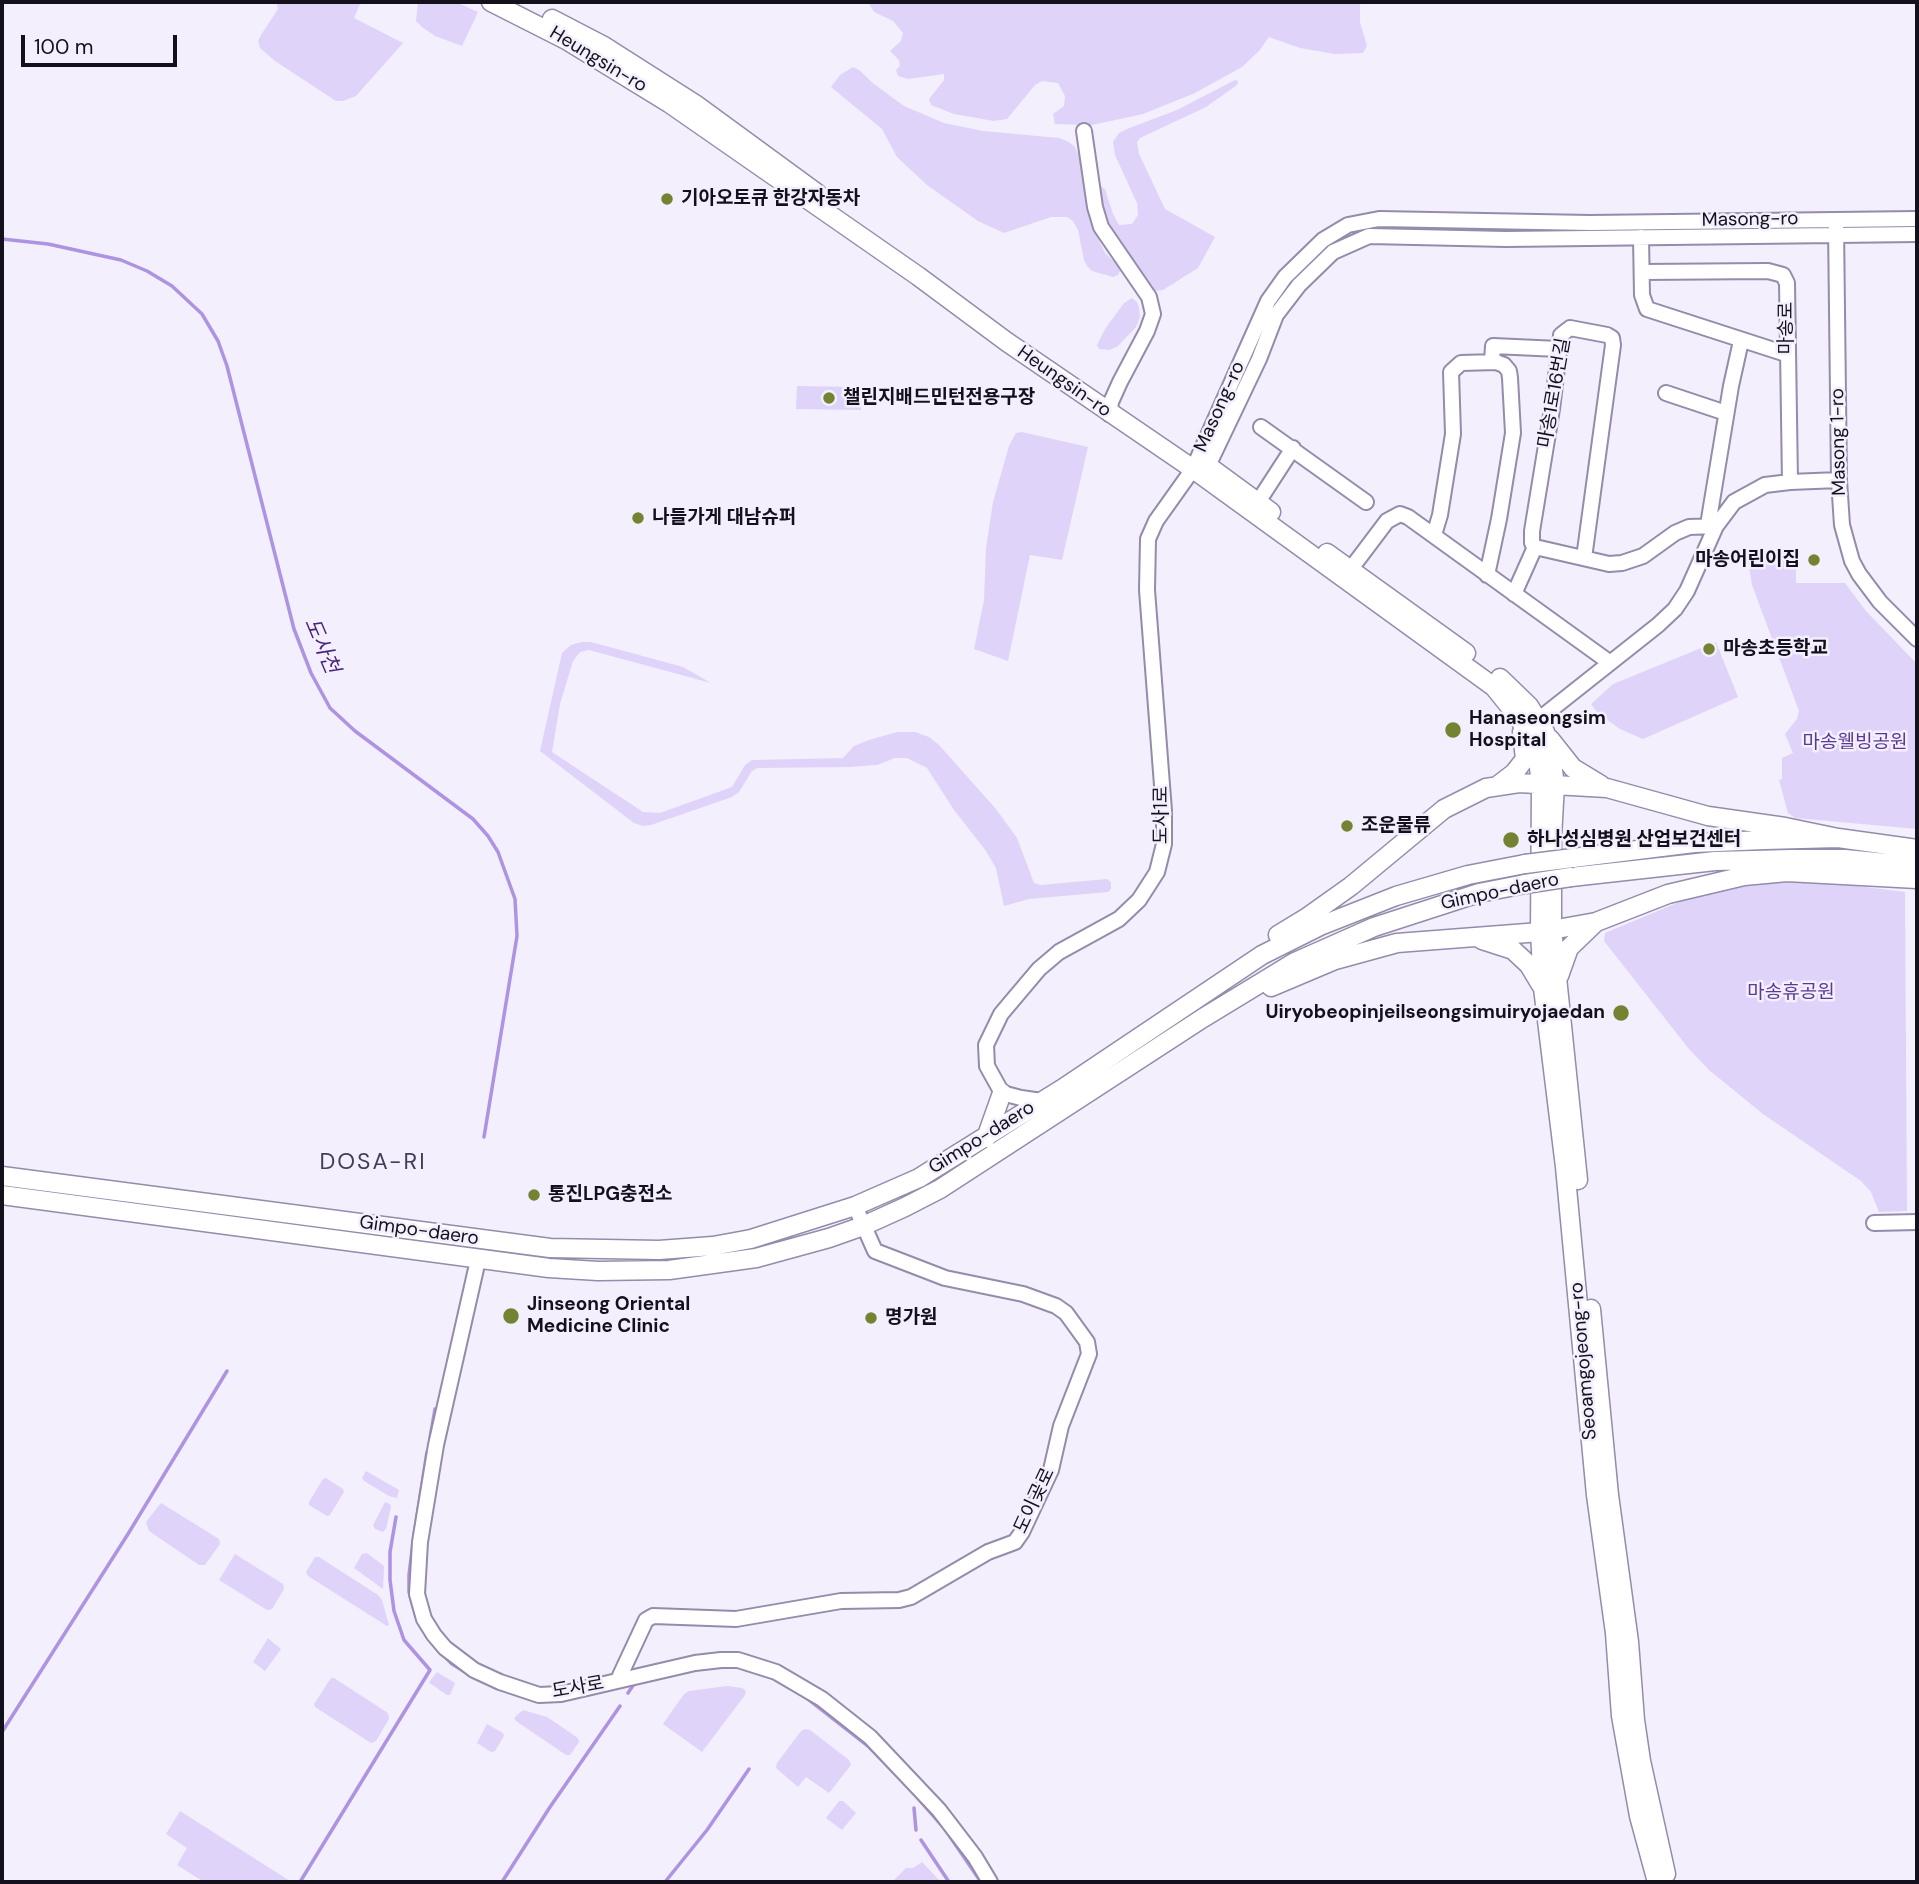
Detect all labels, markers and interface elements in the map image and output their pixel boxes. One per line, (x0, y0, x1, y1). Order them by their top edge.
scale bar (24, 21, 180, 65)
street label: Heungsin-ro (545, 22, 651, 98)
text: 100 m (34, 33, 94, 61)
place label: 기아오토큐 한강자동차 (681, 188, 860, 210)
marker: 기아오토큐 한강자동차 (659, 191, 675, 207)
street label: Masong-ro (1701, 208, 1799, 232)
street label: 마송로 (1776, 302, 1798, 354)
street label: 마송1로16번길 (1534, 336, 1576, 450)
street label: Heungsin-ro (1013, 341, 1115, 423)
street label: Masong-ro (1190, 358, 1250, 456)
place label: 챌린지배드민턴전용구장 (843, 387, 1035, 409)
street label: Masong 1-ro (1827, 388, 1851, 496)
marker: 챌린지배드민턴전용구장 (821, 390, 837, 406)
place label: 나들가게 대남슈퍼 (652, 507, 796, 529)
marker: 나들가게 대남슈퍼 (630, 510, 646, 526)
place label: 마송어린이집 (1695, 549, 1800, 571)
marker: 마송어린이집 (1806, 552, 1822, 568)
water label: 도사천 (298, 614, 344, 678)
place label: 마송초등학교 (1723, 638, 1828, 660)
marker: 마송초등학교 (1701, 641, 1717, 657)
place label: Hanaseongsim Hospital (1469, 708, 1606, 752)
marker: Hanaseongsim Hospital (1443, 720, 1463, 740)
park label: 마송웰빙공원 (1803, 732, 1907, 754)
street label: 도사1로 (1151, 786, 1173, 844)
place label: 조운물류 (1361, 815, 1431, 837)
marker: 조운물류 (1339, 818, 1355, 834)
place label: 하나성심병원 산업보건센터 (1527, 829, 1741, 851)
marker: 하나성심병원 산업보건센터 (1501, 830, 1521, 850)
street label: Gimpo-daero (1439, 868, 1561, 916)
park label: 마송휴공원 (1747, 982, 1835, 1004)
place label: Uiryobeopinjeilseongsimuiryojaedan (1266, 1002, 1605, 1024)
marker: Uiryobeopinjeilseongsimuiryojaedan (1611, 1003, 1631, 1023)
street label: Gimpo-daero (925, 1096, 1039, 1180)
district label: DOSA-RI (320, 1149, 426, 1177)
place label: 통진LPG충전소 (548, 1184, 672, 1206)
marker: 통진LPG충전소 (526, 1187, 542, 1203)
street label: Gimpo-daero (358, 1211, 480, 1251)
street label: Seoamgojeong-ro (1566, 1281, 1602, 1441)
place label: Jinseong Oriental Medicine Clinic (527, 1294, 690, 1338)
marker: Jinseong Oriental Medicine Clinic (501, 1306, 521, 1326)
place label: 명가원 (885, 1307, 937, 1329)
marker: 명가원 (863, 1310, 879, 1326)
street label: 도이곶로 (1010, 1464, 1060, 1538)
street label: 도사로 (550, 1672, 606, 1704)

